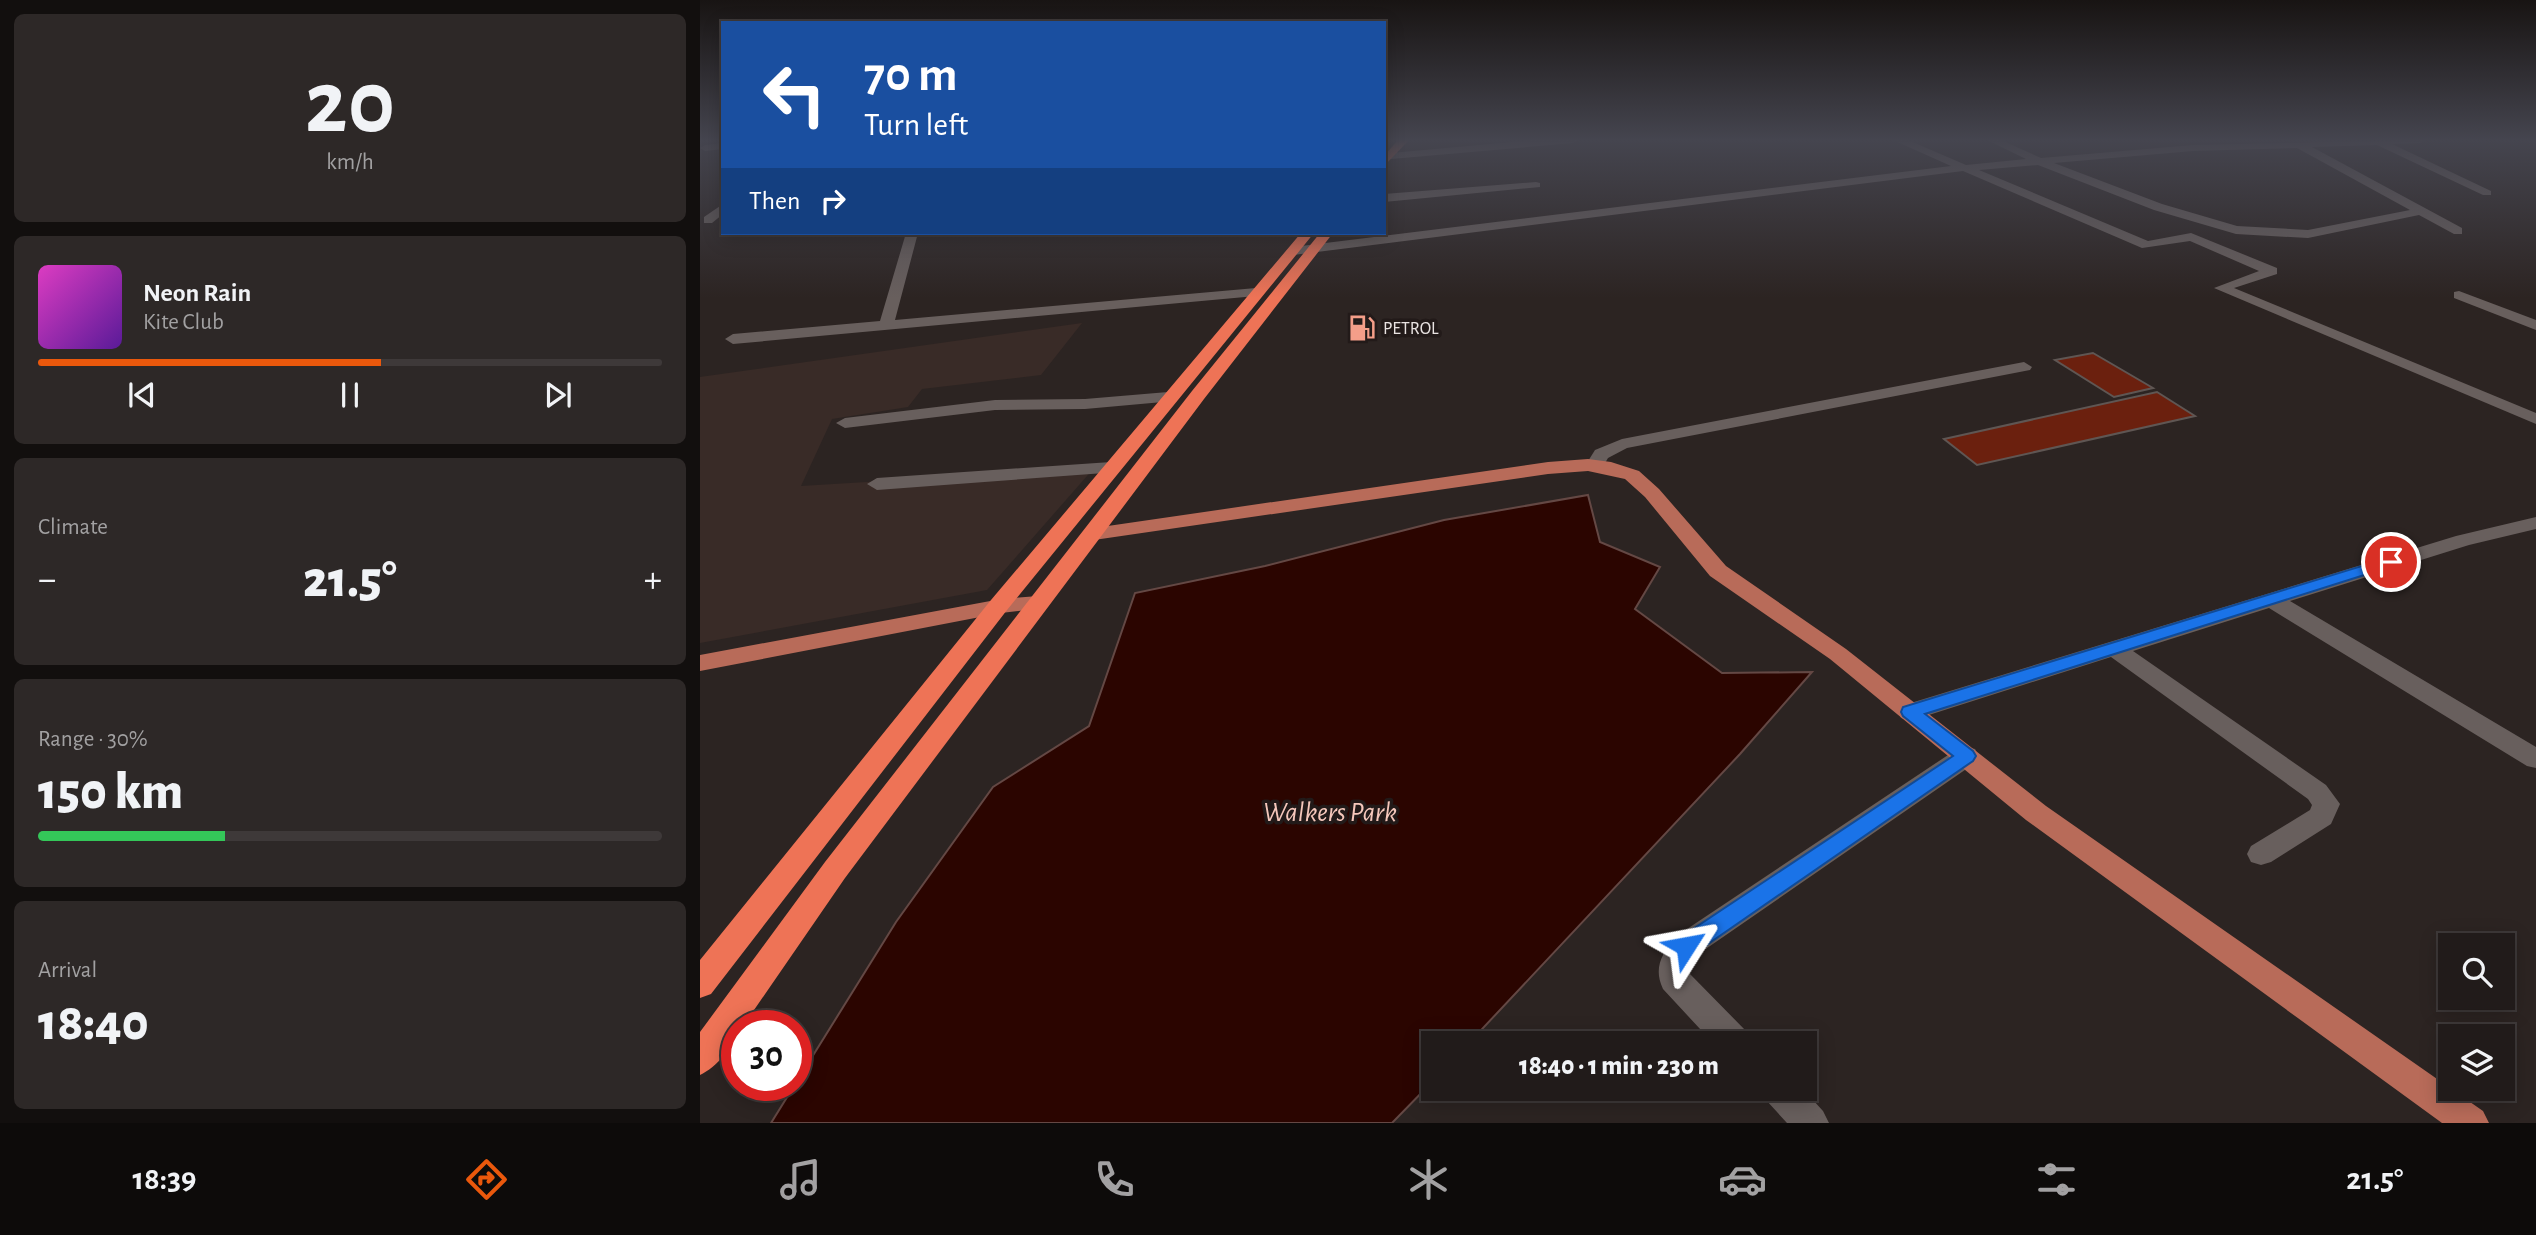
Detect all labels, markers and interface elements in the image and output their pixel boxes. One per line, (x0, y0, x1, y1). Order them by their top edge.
icon: left (749, 49, 840, 140)
text: 70 m (864, 51, 958, 100)
text: 20 (305, 58, 395, 149)
text: Turn left (864, 109, 968, 141)
text: km/h (326, 151, 374, 174)
icon: right (814, 182, 852, 220)
text: Then (749, 188, 800, 214)
text: Neon Rain (143, 280, 251, 306)
text: Kite Club (143, 311, 224, 334)
fuel station icon: PETROL (1347, 313, 1377, 343)
place label: PETROL (1383, 320, 1439, 338)
icon: previous (123, 376, 161, 414)
icon: pause (331, 376, 369, 414)
icon: next (539, 376, 577, 414)
text: Climate (38, 516, 108, 539)
pin (2361, 532, 2421, 592)
icon: arrive (2372, 543, 2410, 581)
text: 21.5° (303, 554, 397, 606)
text: − (38, 561, 56, 599)
text: + (644, 561, 662, 599)
text: Range · 30% (38, 728, 148, 751)
text: 150 km (38, 766, 183, 818)
water label: Walkers Park (1263, 799, 1397, 827)
position arrow (1649, 909, 1723, 983)
map controls (2438, 933, 2515, 1101)
button: search (2438, 933, 2515, 1010)
text: Arrival (38, 959, 97, 982)
text: 18:40 (38, 997, 149, 1049)
speed limit sign: 30 (721, 1010, 812, 1101)
button: layers (2438, 1024, 2515, 1101)
text: 18:40 · 1 min · 230 m (1519, 1053, 1719, 1079)
icon: directions (462, 1155, 511, 1204)
icon: music (776, 1155, 825, 1204)
icon: phone (1090, 1155, 1139, 1204)
icon: climate (1404, 1155, 1453, 1204)
icon: car (1718, 1155, 1767, 1204)
icon: filters (2032, 1155, 2081, 1204)
text: 18:39 (133, 1163, 196, 1195)
text: 21.5° (2346, 1163, 2403, 1195)

